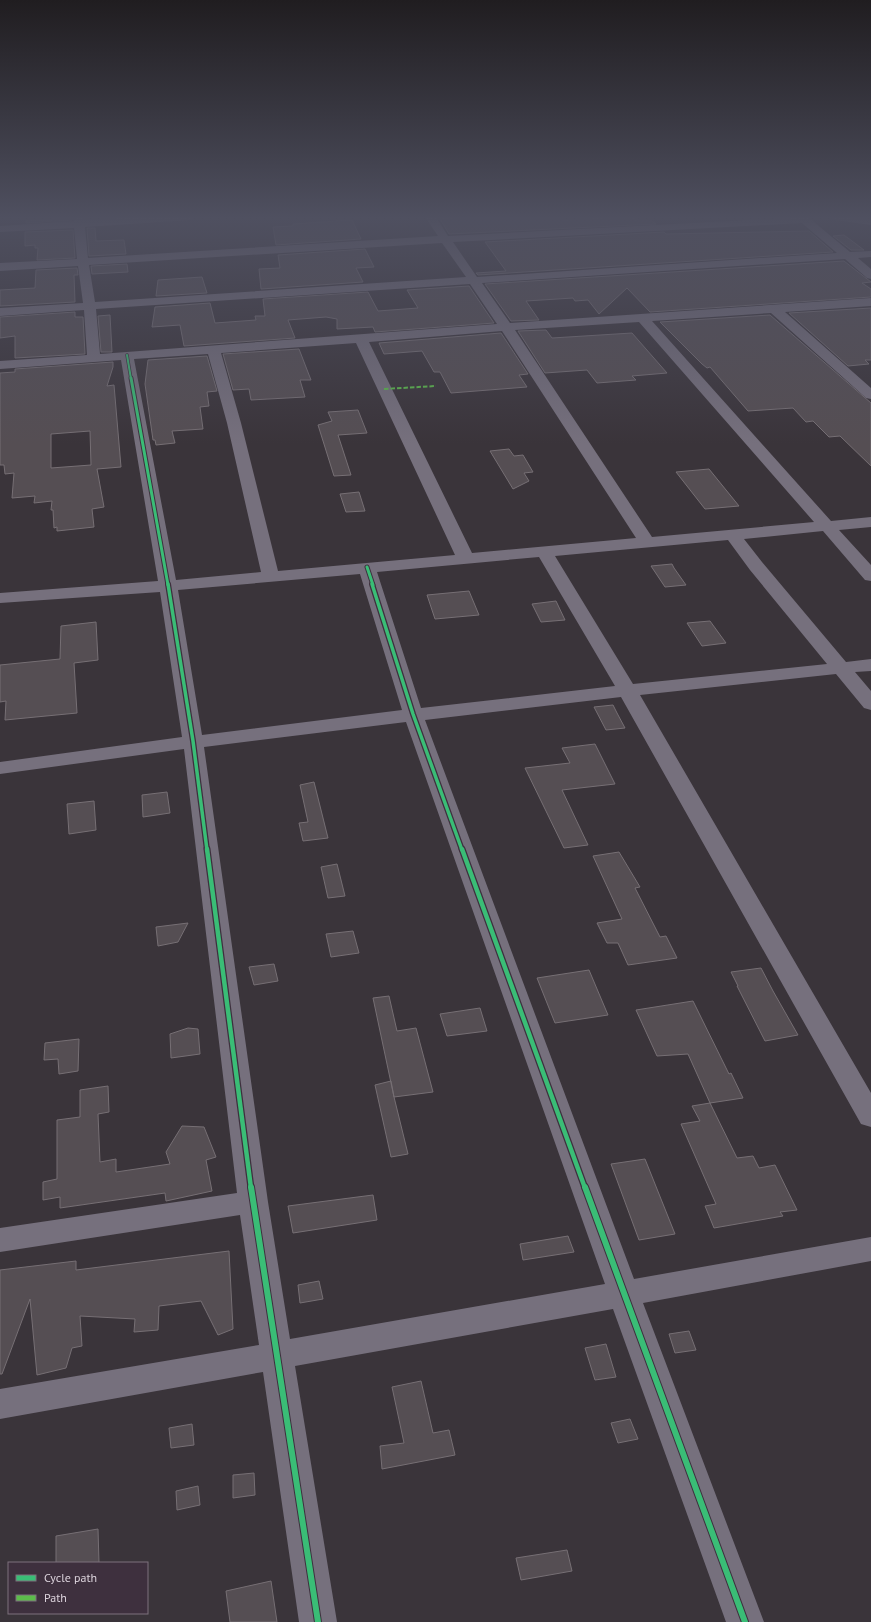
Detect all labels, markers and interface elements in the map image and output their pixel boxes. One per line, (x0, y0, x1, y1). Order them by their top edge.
legend (8, 1562, 148, 1614)
text: Cycle path (44, 1570, 97, 1585)
text: Path (44, 1590, 67, 1605)

